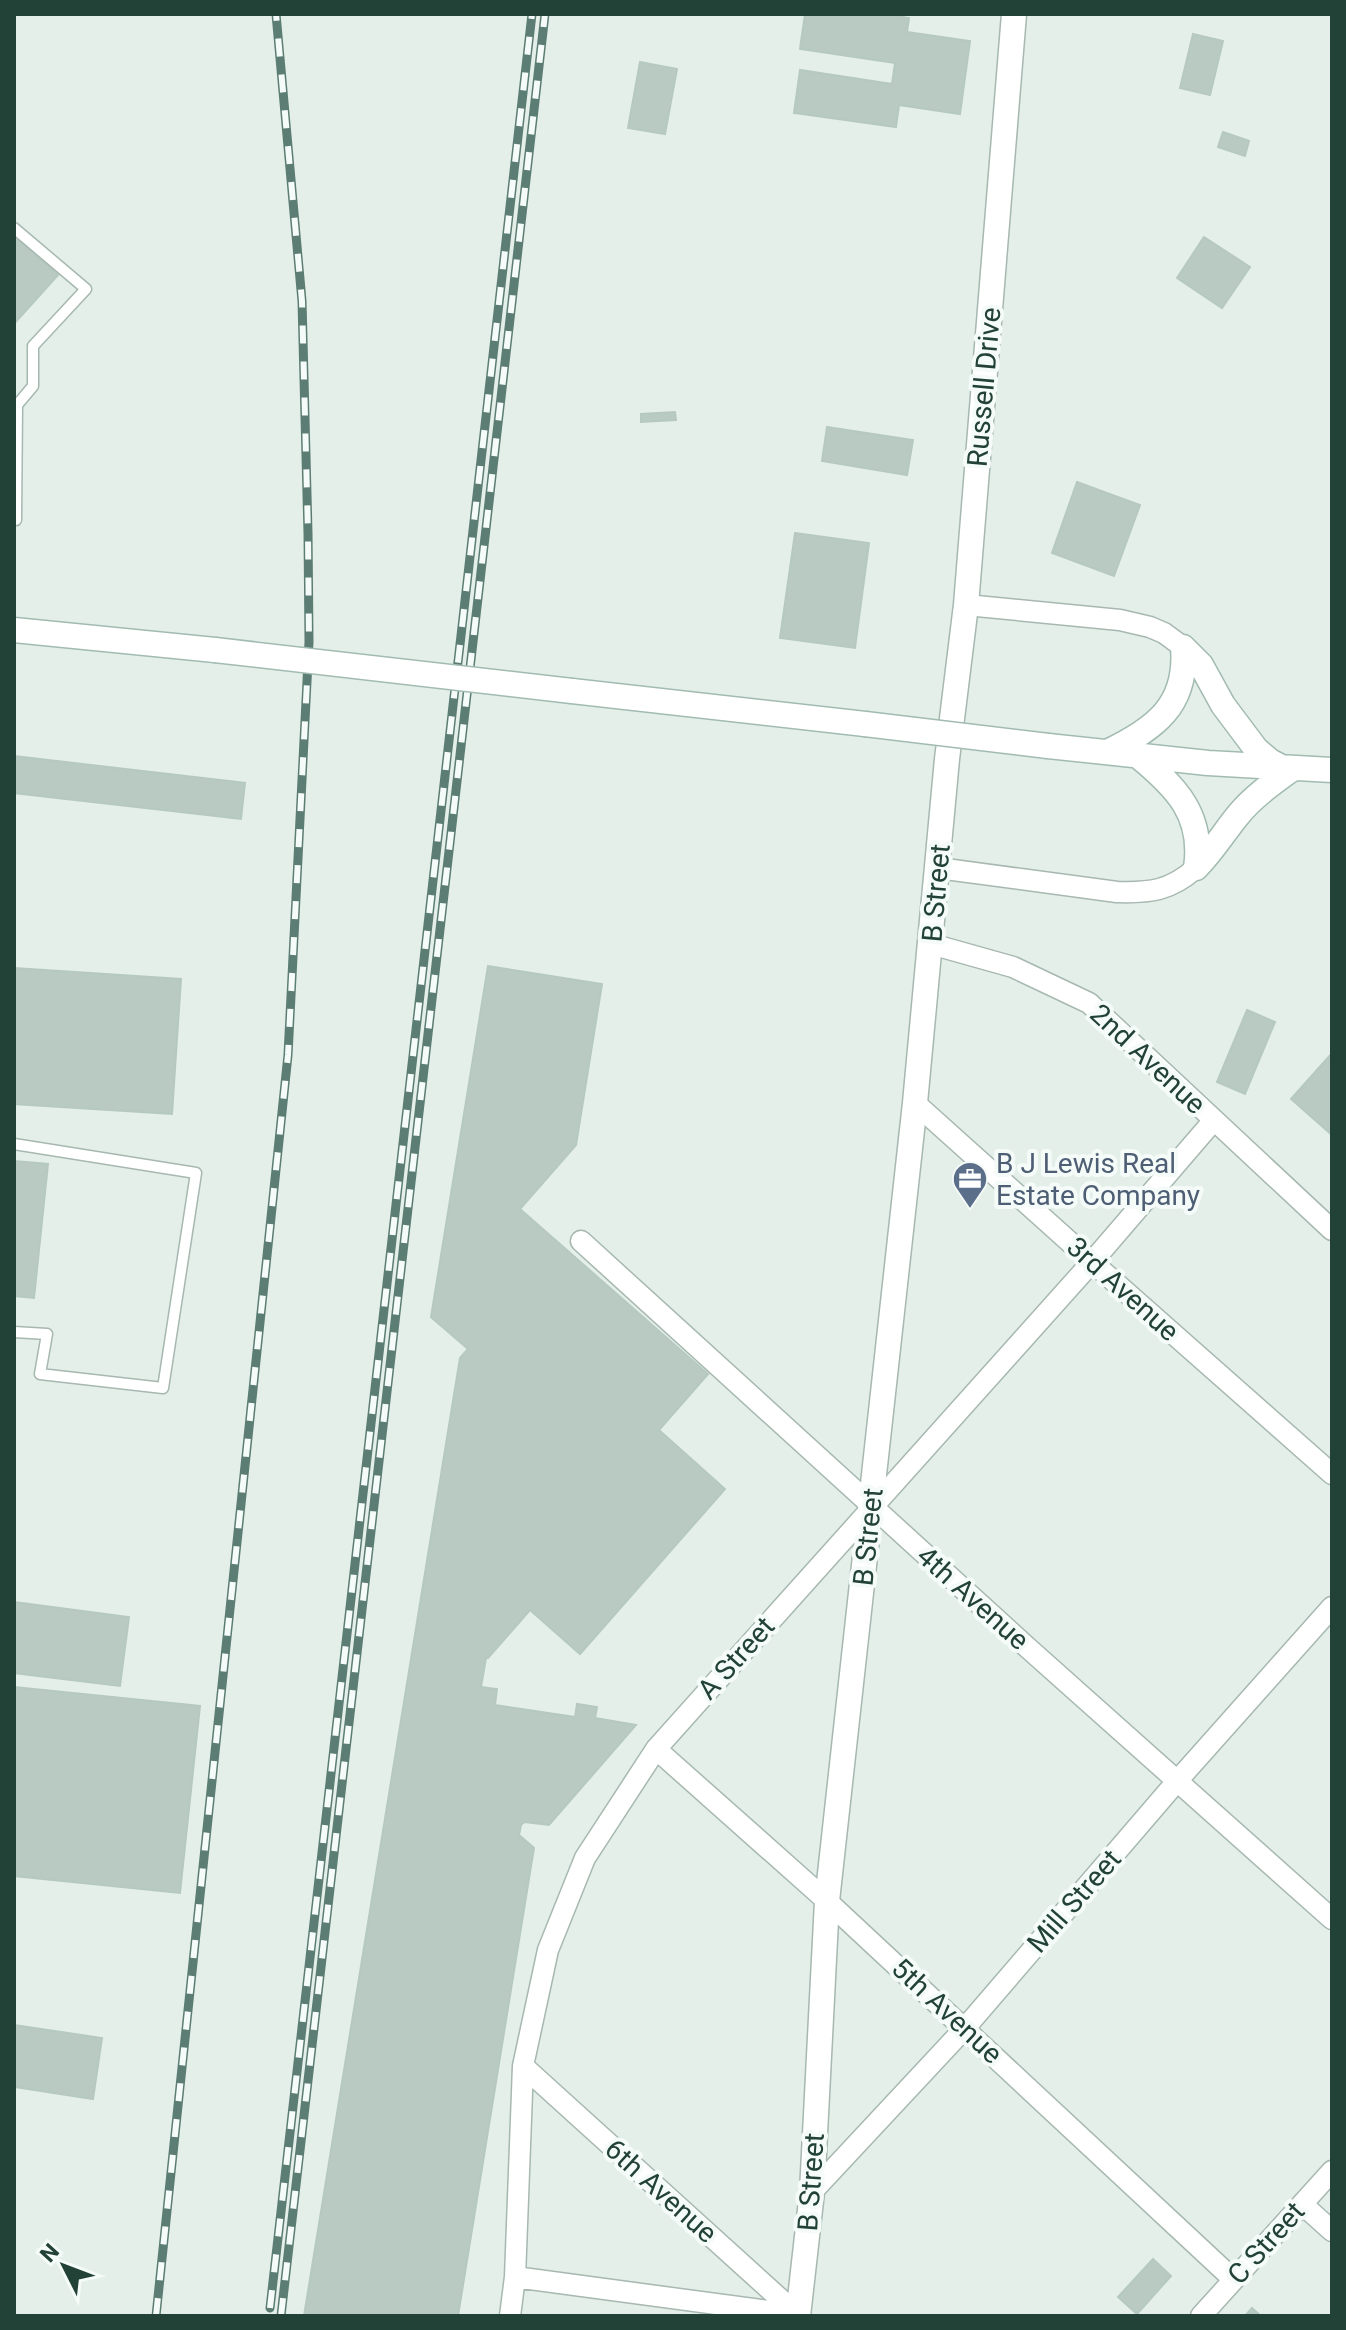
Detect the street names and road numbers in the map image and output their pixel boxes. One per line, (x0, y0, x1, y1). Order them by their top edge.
street label: Russell Drive (961, 306, 1007, 468)
street label: B Street (915, 843, 957, 943)
street label: 2nd Avenue (1084, 997, 1212, 1121)
street label: 3rd Avenue (1060, 1230, 1186, 1348)
street label: B Street (846, 1486, 890, 1588)
street label: 4th Avenue (910, 1539, 1036, 1657)
street label: A Street (691, 1610, 781, 1706)
street label: Mill Street (1020, 1843, 1128, 1959)
street label: 5th Avenue (885, 1952, 1009, 2070)
street label: 6th Avenue (598, 2132, 724, 2250)
street label: B Street (791, 2132, 831, 2232)
street label: C Street (1221, 2195, 1311, 2291)

